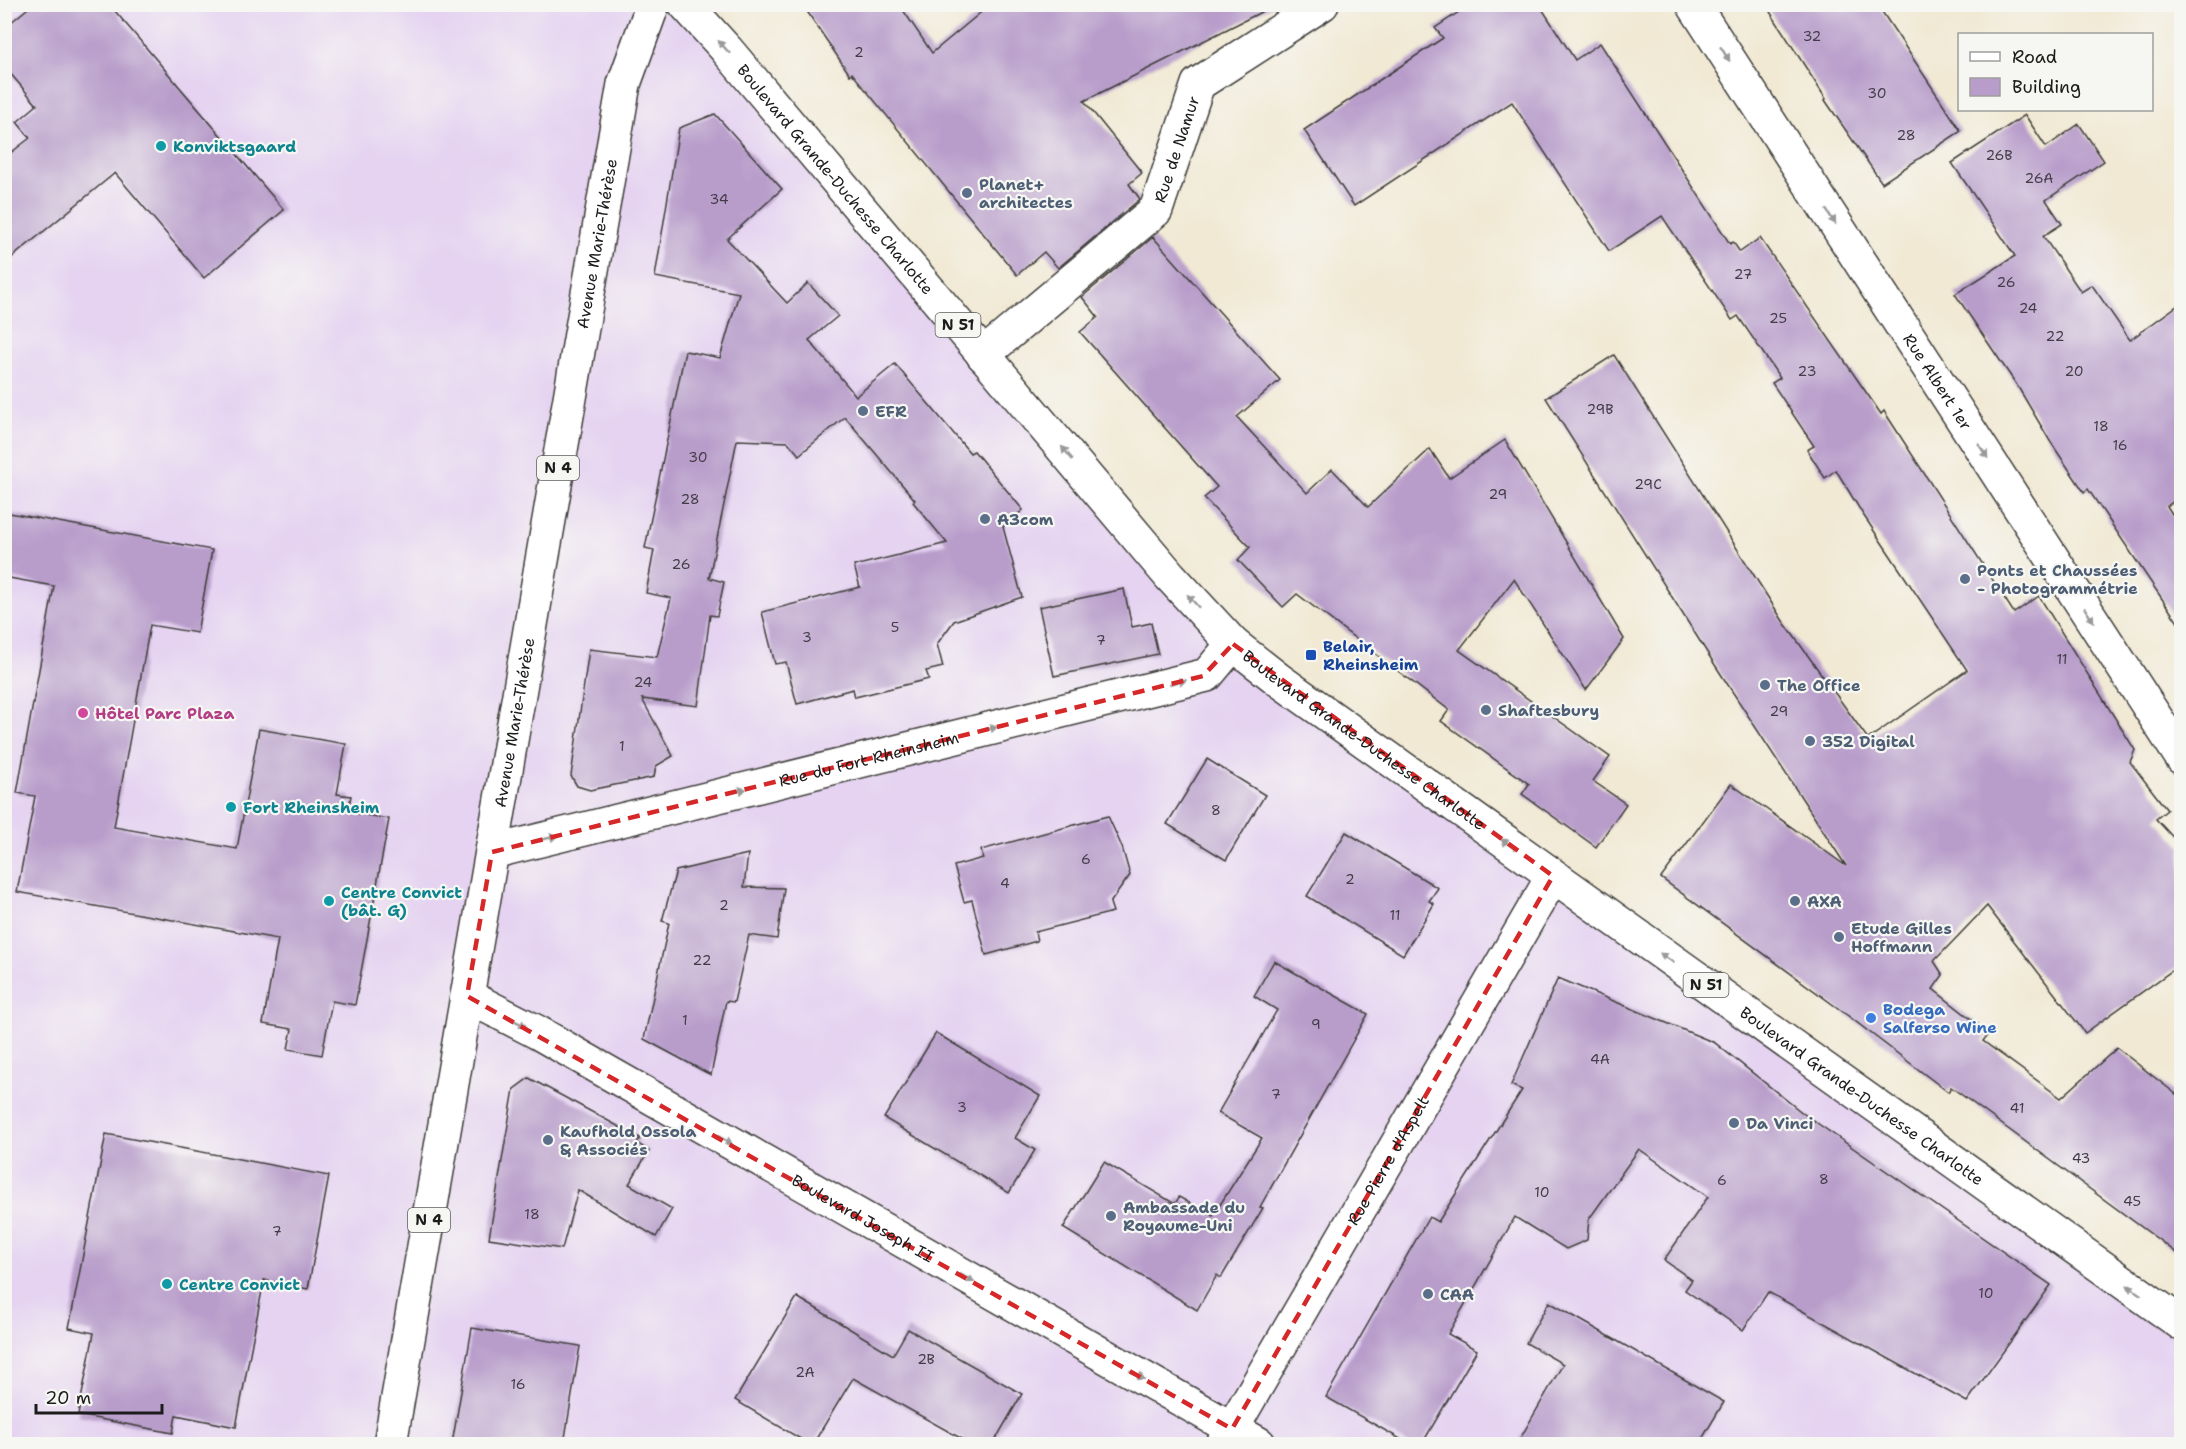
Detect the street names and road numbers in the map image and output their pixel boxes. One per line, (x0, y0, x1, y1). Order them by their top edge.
street label: Boulevard Grande-Duchesse Charlotte (733, 60, 939, 299)
street label: Rue de Namur (1149, 93, 1204, 205)
street label: Avenue Marie-Thérèse (572, 157, 621, 330)
road number: N 51 (936, 313, 980, 337)
street label: Rue Albert 1er (1899, 329, 1977, 434)
road number: N 4 (537, 456, 579, 480)
street label: Avenue Marie-Thérèse (489, 636, 539, 809)
street label: Boulevard Grande-Duchesse Charlotte (1238, 645, 1490, 834)
street label: Rue du Fort Rheinsheim (777, 726, 961, 791)
road number: N 51 (1684, 973, 1728, 997)
street label: Boulevard Grande-Duchesse Charlotte (1736, 1002, 1988, 1190)
street label: Rue Pierre d'Aspelt (1342, 1092, 1434, 1229)
street label: Boulevard Joseph II (788, 1169, 938, 1267)
road number: N 4 (408, 1208, 450, 1232)

